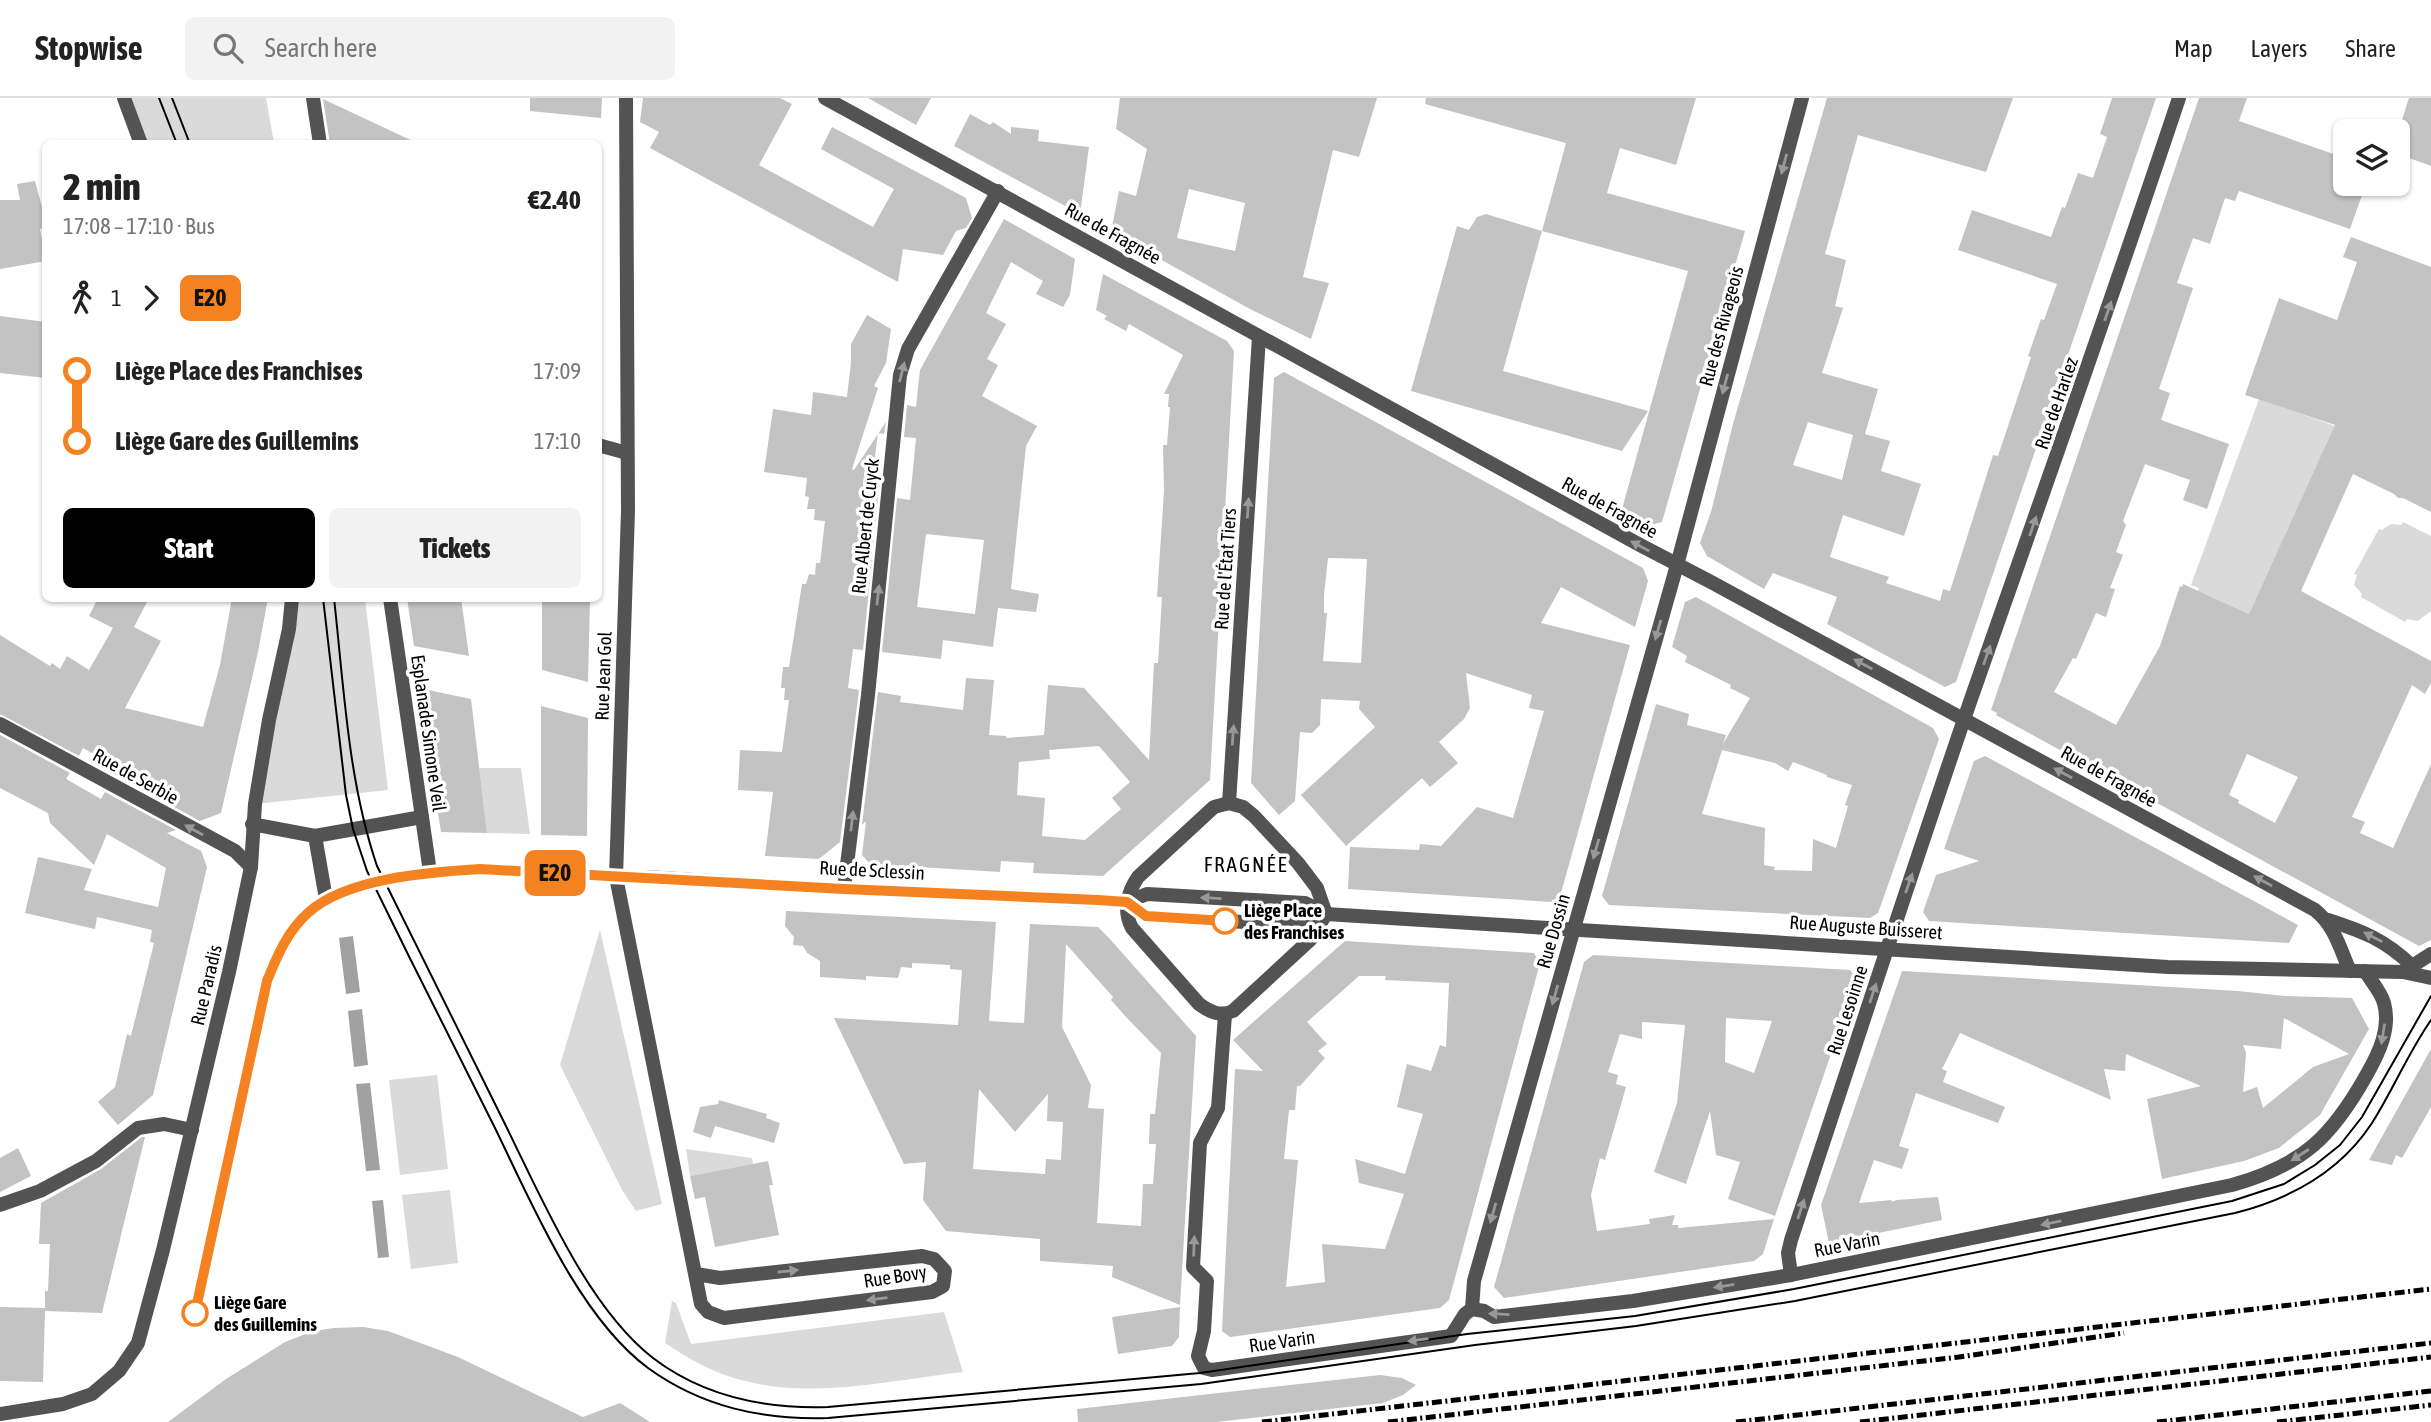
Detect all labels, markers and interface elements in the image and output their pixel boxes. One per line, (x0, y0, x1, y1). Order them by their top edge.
search box (185, 17, 675, 80)
text: Stopwise (35, 29, 143, 67)
icon: search (209, 29, 247, 67)
text: Search here (265, 33, 377, 63)
text: Map (2174, 35, 2213, 62)
text: Layers (2251, 35, 2307, 62)
text: Share (2345, 35, 2396, 62)
map controls (2333, 119, 2410, 196)
button: layers (2333, 119, 2410, 196)
one-way arrow (1779, 154, 1789, 175)
text: 2 min (63, 165, 141, 208)
text: €2.40 (528, 185, 581, 215)
street label: Rue de Fragnée (1061, 198, 1165, 268)
text: 17:08 – 17:10 · Bus (63, 213, 215, 239)
street label: Rue des Rivageois (1694, 263, 1748, 389)
icon: walk (63, 279, 101, 317)
icon: forward (132, 279, 170, 317)
text: E20 (194, 284, 227, 311)
text: 1 (111, 285, 122, 311)
one-way arrow (2103, 301, 2114, 322)
street label: Rue de Harlez (2030, 354, 2082, 452)
text: Liège Place des Franchises (115, 356, 363, 386)
text: 17:09 (533, 358, 581, 384)
one-way arrow (897, 360, 908, 382)
one-way arrow (1720, 373, 1730, 394)
text: Liège Gare des Guillemins (115, 426, 359, 456)
text: 17:10 (534, 428, 581, 454)
street label: Rue Albert de Cuyck (847, 456, 883, 595)
street label: Rue de Fragnée (1558, 472, 1662, 542)
one-way arrow (1243, 496, 1254, 518)
street label: Rue de l'État Tiers (1210, 507, 1240, 631)
button: Start (63, 508, 315, 588)
button: Tickets (329, 508, 581, 588)
one-way arrow (2028, 515, 2039, 536)
one-way arrow (1630, 540, 1650, 552)
one-way arrow (872, 584, 883, 606)
one-way arrow (1652, 620, 1663, 642)
street label: Rue Jean Gol (590, 631, 616, 721)
one-way arrow (1982, 644, 1993, 665)
street label: Esplanade Simone Veil (407, 653, 451, 813)
one-way arrow (1853, 658, 1873, 670)
one-way arrow (1228, 723, 1239, 745)
street label: Rue de Fragnée (2057, 741, 2161, 811)
street label: Rue de Serbie (89, 744, 183, 808)
one-way arrow (2052, 767, 2072, 779)
one-way arrow (847, 810, 858, 832)
one-way arrow (184, 824, 204, 836)
one-way arrow (1591, 839, 1601, 860)
line badge: E20 (515, 850, 595, 896)
district label: FRAGNÉE (1204, 852, 1288, 876)
street label: Rue de Sclessin (819, 856, 925, 884)
text: E20 (539, 859, 571, 886)
one-way arrow (1905, 873, 1915, 894)
one-way arrow (2252, 876, 2272, 888)
street label: Rue Dossin (1532, 891, 1574, 971)
one-way arrow (1200, 892, 1222, 903)
place label: Liège Place des Franchises (1244, 899, 1344, 943)
marker: Liège Place des Franchises (1212, 908, 1238, 934)
street label: Rue Auguste Buisseret (1789, 911, 1943, 943)
one-way arrow (2363, 932, 2383, 943)
street label: Rue Paradis (186, 942, 226, 1027)
street label: Rue Lesoinne (1822, 962, 1872, 1058)
one-way arrow (1868, 982, 1878, 1003)
one-way arrow (1549, 984, 1560, 1006)
one-way arrow (2377, 1023, 2388, 1045)
one-way arrow (2290, 1148, 2310, 1161)
one-way arrow (1797, 1198, 1807, 1219)
one-way arrow (1487, 1203, 1497, 1224)
one-way arrow (2040, 1217, 2062, 1228)
street label: Rue Varin (1812, 1227, 1882, 1261)
one-way arrow (1188, 1234, 1199, 1256)
street label: Rue Bovy (862, 1260, 928, 1292)
one-way arrow (777, 1265, 799, 1276)
one-way arrow (1713, 1281, 1735, 1292)
place label: Liège Gare des Guillemins (214, 1291, 317, 1335)
one-way arrow (866, 1294, 888, 1305)
marker: Liège Gare des Guillemins (182, 1300, 208, 1326)
one-way arrow (1488, 1309, 1510, 1320)
street label: Rue Varin (1247, 1325, 1317, 1357)
one-way arrow (1407, 1335, 1429, 1346)

